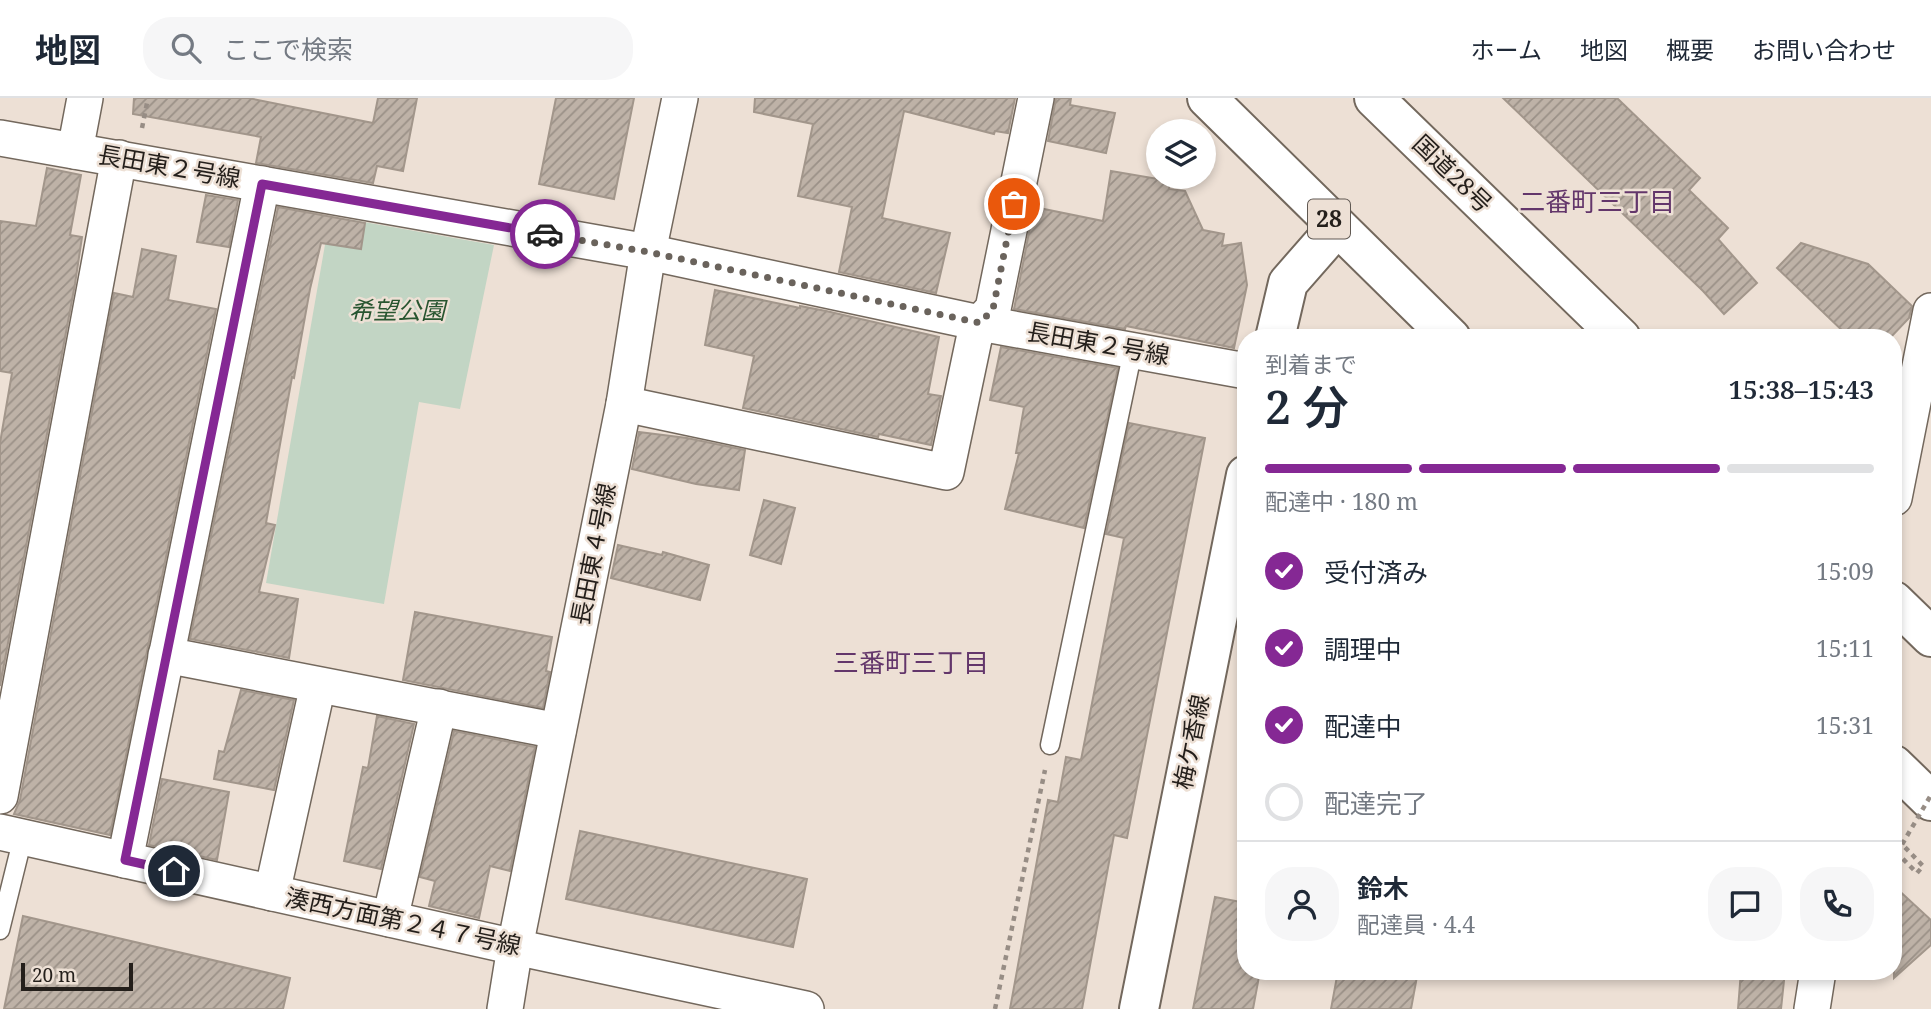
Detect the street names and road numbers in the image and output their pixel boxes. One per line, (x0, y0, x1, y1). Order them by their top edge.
street label: 国道28号 (1406, 127, 1500, 219)
street label: 長田東２号線 (95, 137, 243, 194)
road number: 28 (1308, 200, 1350, 238)
street label: 長田東２号線 (1024, 314, 1172, 371)
street label: 長田東４号線 (563, 480, 622, 628)
street label: 梅ケ香線 (1165, 691, 1216, 792)
street label: 湊西方面第２４７号線 (283, 879, 524, 962)

